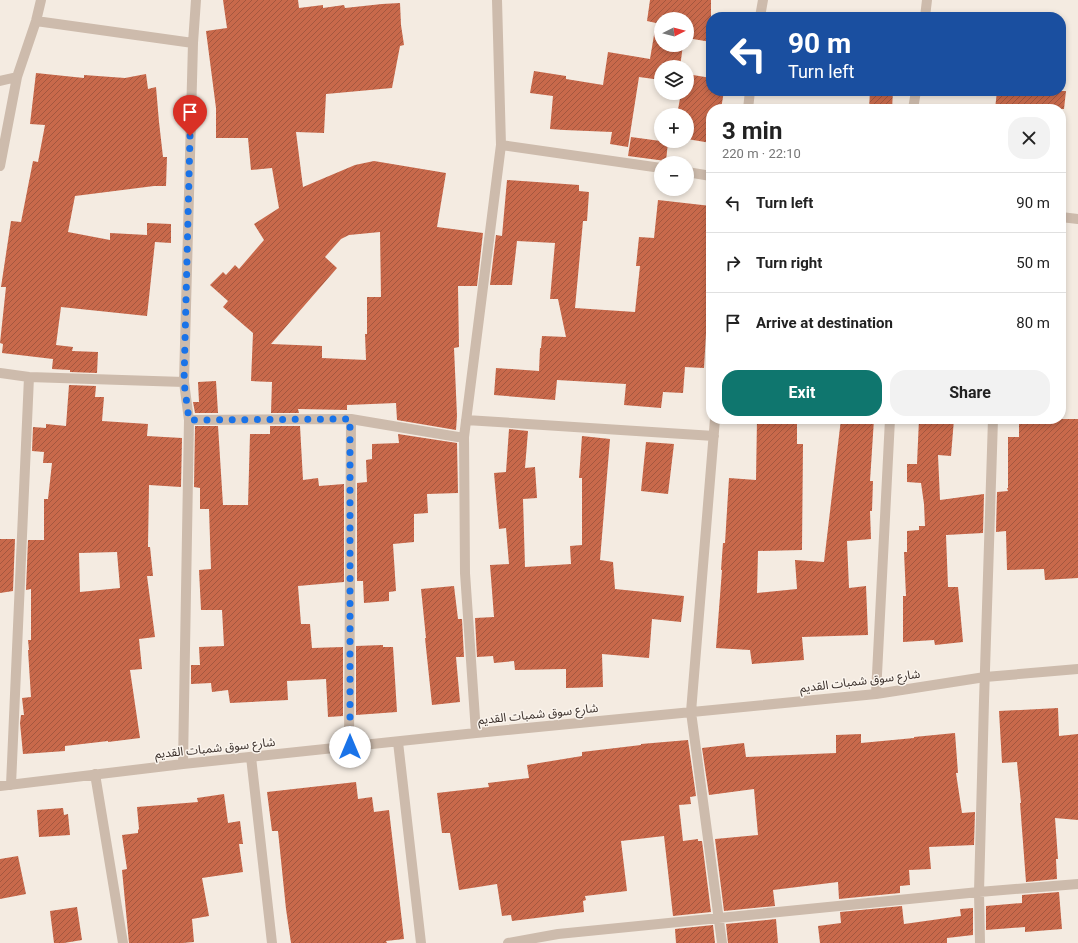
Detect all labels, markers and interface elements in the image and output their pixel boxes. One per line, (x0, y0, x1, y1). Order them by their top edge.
north arrow (654, 12, 694, 52)
map controls (654, 12, 694, 196)
text: 90 m (788, 27, 851, 60)
icon: left (722, 28, 774, 80)
button: layers (654, 60, 694, 100)
text: Turn left (788, 61, 854, 82)
pin (173, 95, 207, 136)
icon: arrive (179, 101, 201, 123)
button: + (654, 108, 694, 148)
text: 3 min (722, 117, 782, 145)
button: close (1008, 117, 1050, 159)
text: 220 m · 22:10 (722, 146, 801, 161)
button: − (654, 156, 694, 196)
icon: left (722, 192, 744, 214)
text: Turn left (756, 194, 813, 212)
text: 90 m (1016, 194, 1050, 212)
icon: right (722, 252, 744, 274)
text: Turn right (756, 254, 822, 272)
text: 50 m (1016, 254, 1050, 272)
icon: arrive (722, 312, 744, 334)
text: Arrive at destination (756, 314, 893, 332)
text: 80 m (1016, 314, 1050, 332)
button: Exit (722, 370, 882, 416)
button: Share (890, 370, 1050, 416)
street label: شارع سوق شمبات القديم (799, 667, 921, 697)
street label: شارع سوق شمبات القديم (477, 701, 599, 729)
position arrow (329, 726, 371, 768)
street label: شارع سوق شمبات القديم (154, 735, 276, 763)

